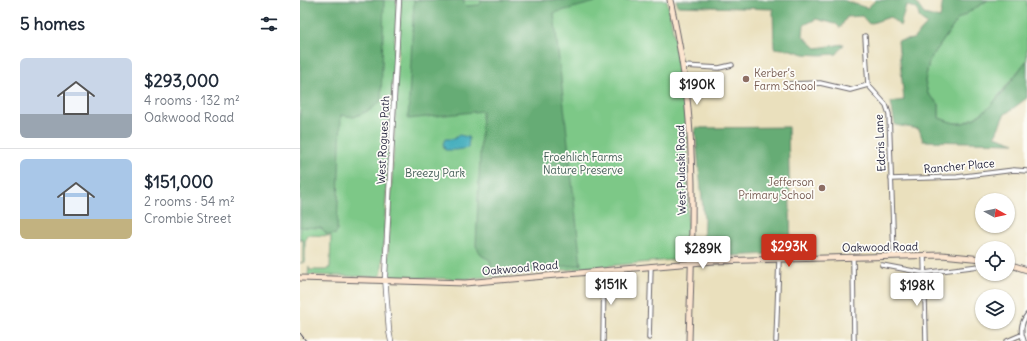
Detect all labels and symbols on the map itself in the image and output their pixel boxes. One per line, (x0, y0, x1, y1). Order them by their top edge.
place label: Kerber’s Farm School (754, 66, 816, 93)
pin: $190K (669, 72, 725, 106)
marker: Kerber’s Farm School (741, 74, 751, 84)
street label: West Rogues Path (374, 95, 392, 185)
street label: Edcris Lane (872, 114, 888, 172)
street label: West Pulaski Road (673, 124, 689, 215)
park label: Froehlich Farms Nature Preserve (543, 150, 623, 177)
street label: Rancher Place (923, 156, 995, 176)
park label: Breezy Park (405, 166, 465, 180)
place label: Jefferson Primary School (738, 175, 814, 202)
marker: Jefferson Primary School (817, 183, 827, 193)
north arrow (975, 193, 1015, 233)
pin: $293K (761, 234, 817, 268)
pin: $289K (675, 236, 731, 270)
street label: Oakwood Road (842, 239, 919, 255)
street label: Oakwood Road (481, 258, 559, 278)
pin: $151K (583, 272, 639, 306)
pin: $198K (889, 273, 945, 307)

